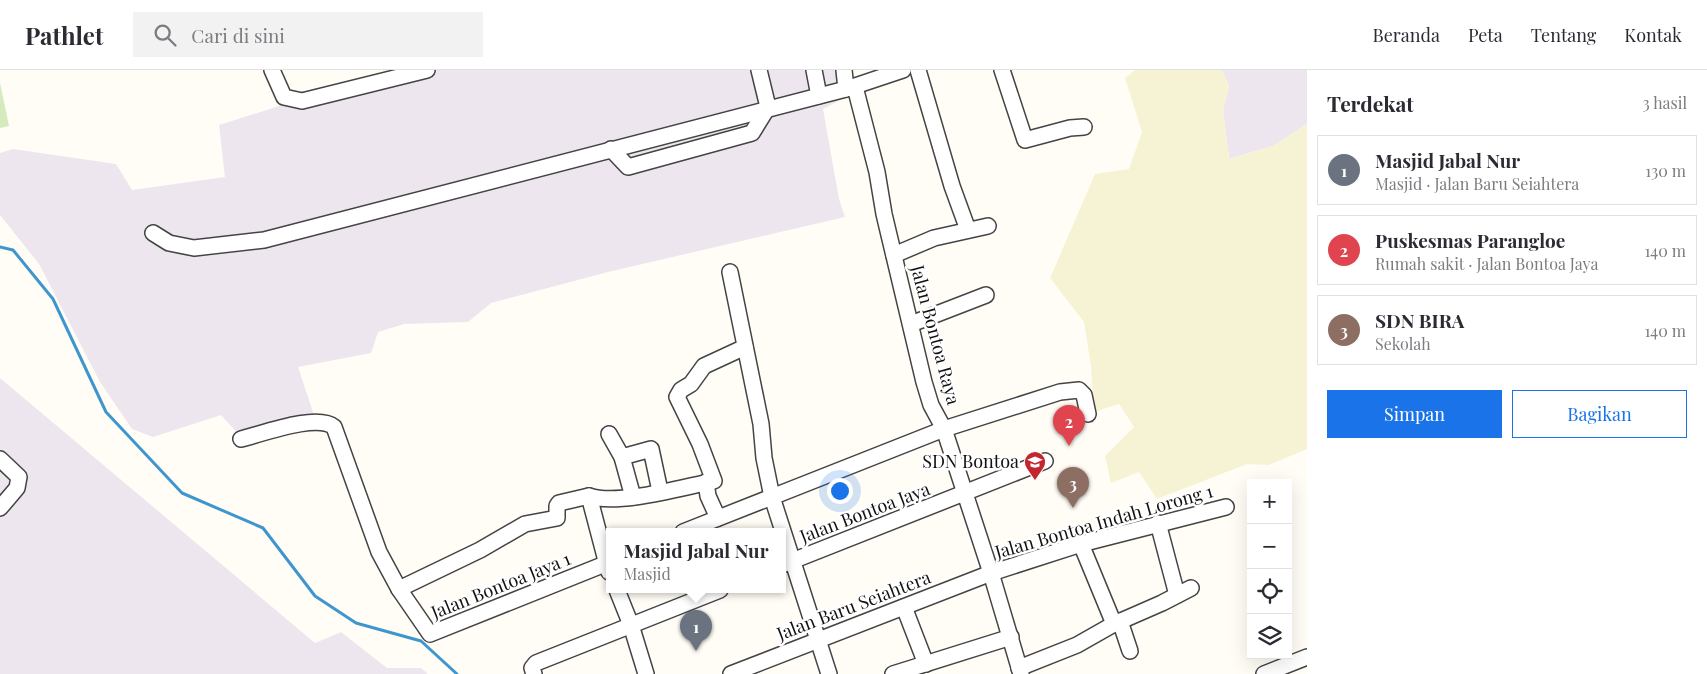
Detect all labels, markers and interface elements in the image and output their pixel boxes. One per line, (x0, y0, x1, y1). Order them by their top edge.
search box (133, 12, 483, 57)
text: Pathlet (25, 19, 103, 51)
icon: search (151, 21, 179, 49)
text: Cari di sini (191, 22, 285, 48)
text: Beranda (1372, 23, 1440, 47)
text: Peta (1468, 23, 1503, 47)
text: Tentang (1531, 23, 1596, 47)
text: Kontak (1624, 23, 1682, 47)
text: Terdekat (1327, 89, 1414, 117)
text: 3 hasil (1642, 92, 1687, 113)
text: Masjid Jabal Nur (1375, 147, 1520, 173)
text: 1 (1341, 160, 1347, 181)
text: 130 m (1645, 160, 1686, 181)
text: Masjid · Jalan Baru Seiahtera (1375, 173, 1579, 194)
text: Puskesmas Parangloe (1375, 227, 1565, 253)
text: 2 (1340, 240, 1348, 261)
text: 140 m (1644, 240, 1686, 261)
text: Rumah sakit · Jalan Bontoa Jaya (1375, 253, 1599, 274)
street label: Jalan Bontoa Raya (906, 261, 966, 407)
text: SDN BIRA (1375, 307, 1465, 333)
text: 3 (1340, 320, 1348, 341)
text: 140 m (1644, 320, 1686, 341)
text: Sekolah (1375, 333, 1431, 354)
button: Simpan (1327, 390, 1502, 438)
button: Bagikan (1512, 390, 1687, 438)
pin: 2 (1053, 405, 1085, 446)
place label: SDN Bontoa (922, 449, 1019, 473)
school or university icon: SDN Bontoa (1023, 450, 1047, 481)
pin: 3 (1057, 467, 1089, 508)
street label: Jalan Bontoa Jaya (795, 476, 933, 548)
your location (827, 478, 853, 504)
street label: Jalan Bontoa Indah Lorong 1 (991, 478, 1216, 564)
map controls (1247, 479, 1292, 659)
button: + (1247, 479, 1292, 524)
button: − (1247, 524, 1292, 569)
popup (606, 528, 786, 593)
text: Masjid Jabal Nur (623, 537, 769, 563)
street label: Jalan Bontoa Jaya 1 (426, 546, 574, 624)
text: Masjid (623, 563, 671, 584)
street label: Jalan Baru Seiahtera (772, 565, 934, 646)
button: locate (1247, 569, 1292, 614)
pin: 1 (680, 610, 712, 651)
button: layers (1247, 614, 1292, 659)

